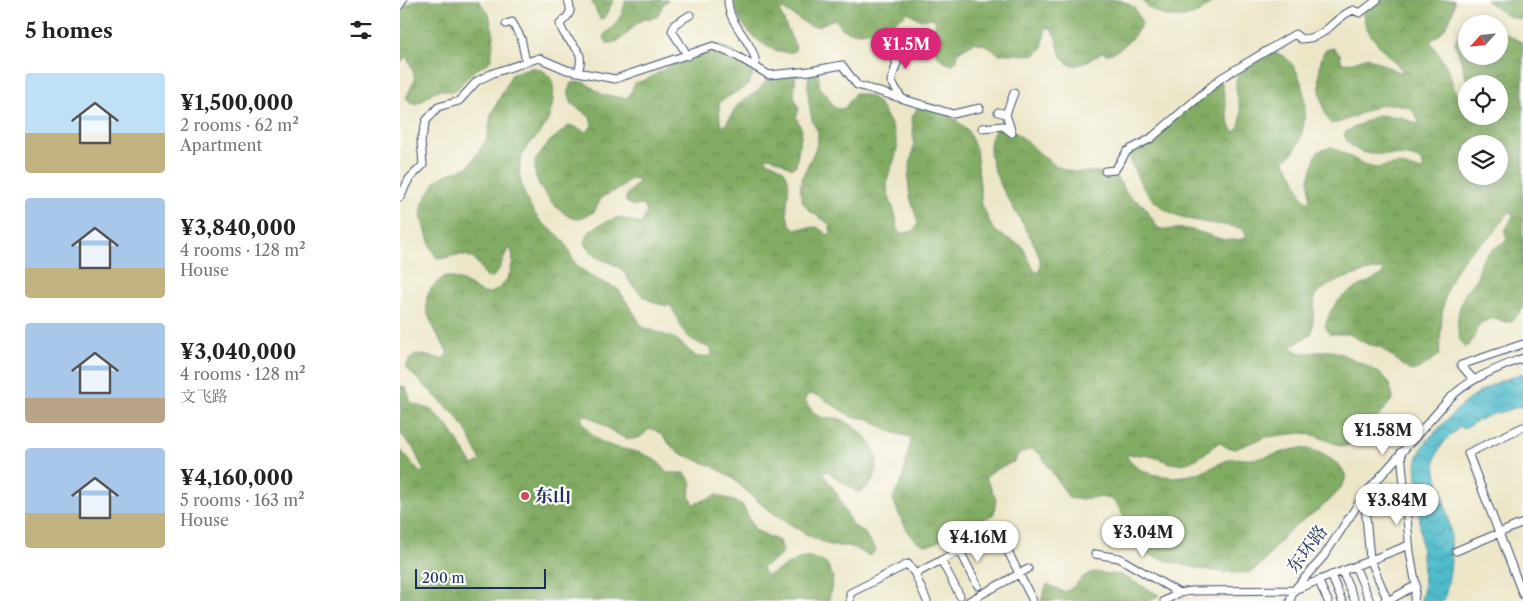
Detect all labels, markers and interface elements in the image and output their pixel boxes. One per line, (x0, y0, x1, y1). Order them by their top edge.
north arrow (1458, 15, 1508, 65)
map controls (1458, 15, 1508, 185)
icon: filters (347, 16, 375, 44)
text: 5 homes (25, 18, 113, 43)
pin: ¥1.5M (871, 28, 941, 70)
text: ¥1.5M (882, 34, 930, 54)
button: locate (1458, 75, 1508, 125)
text: ¥1,500,000 (180, 90, 293, 115)
icon: home (65, 93, 125, 153)
text: 2 rooms · 62 m² (180, 115, 299, 135)
text: Apartment (180, 135, 262, 155)
button: layers (1458, 135, 1508, 185)
text: ¥3,840,000 (180, 215, 296, 240)
icon: home (65, 218, 125, 278)
text: 4 rooms · 128 m² (180, 240, 306, 260)
text: House (180, 260, 229, 280)
text: ¥3,040,000 (180, 339, 296, 364)
icon: home (65, 343, 125, 403)
text: 4 rooms · 128 m² (180, 364, 306, 384)
text: 文飞路 (180, 386, 228, 406)
pin: ¥1.58M (1342, 414, 1424, 456)
text: ¥1.58M (1354, 420, 1412, 440)
text: ¥4,160,000 (180, 465, 293, 490)
icon: home (65, 468, 125, 528)
pin: ¥3.84M (1356, 484, 1438, 526)
place label: 东山 (535, 485, 571, 507)
text: 5 rooms · 163 m² (180, 490, 305, 510)
marker: 东山 (519, 490, 531, 502)
text: ¥3.84M (1367, 490, 1427, 510)
text: House (180, 510, 229, 530)
pin: ¥3.04M (1102, 516, 1184, 558)
pin: ¥4.16M (937, 520, 1019, 563)
street label: 东环路 (1282, 521, 1332, 577)
text: ¥3.04M (1113, 522, 1173, 542)
text: ¥4.16M (949, 527, 1007, 547)
scale bar (415, 566, 546, 589)
text: 200 m (422, 569, 465, 587)

